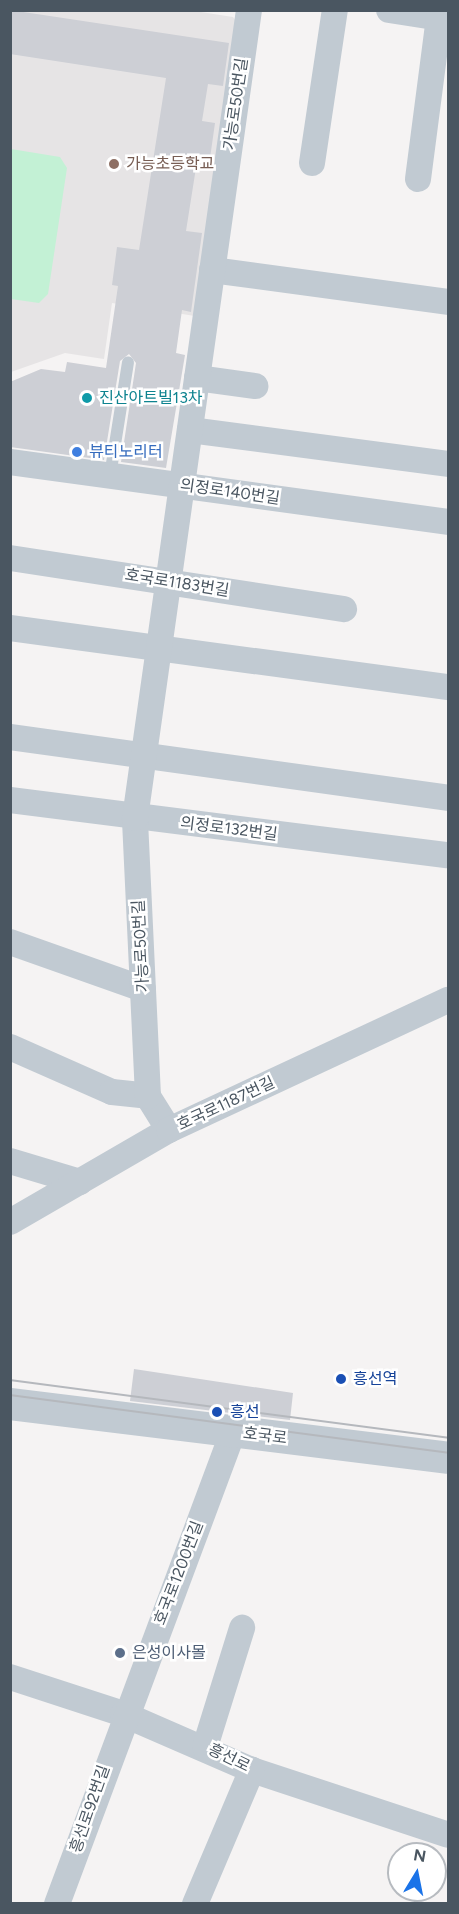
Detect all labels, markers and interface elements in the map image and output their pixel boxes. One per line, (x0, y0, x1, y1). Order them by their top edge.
street label: 가능로50번길 (220, 57, 252, 151)
place label: 가능초등학교 (126, 154, 214, 174)
marker: 가능초등학교 (107, 157, 121, 171)
place label: 진산아트빌13차 (99, 388, 203, 408)
marker: 진산아트빌13차 (80, 391, 94, 405)
place label: 뷰티노리터 (89, 442, 163, 462)
marker: 뷰티노리터 (70, 445, 84, 459)
street label: 의정로140번길 (179, 476, 281, 508)
street label: 호국로1183번길 (123, 565, 231, 601)
street label: 의정로132번길 (179, 814, 279, 844)
street label: 가능로50번길 (129, 899, 153, 993)
street label: 호국로1187번길 (174, 1073, 278, 1135)
place label: 흥선역 (353, 1369, 397, 1389)
marker: 흥선역 (334, 1372, 348, 1386)
place label: 흥선 (230, 1402, 259, 1422)
marker: 흥선 (208, 1403, 226, 1421)
street label: 호국로 (242, 1424, 288, 1448)
street label: 호국로1200번길 (150, 1518, 208, 1628)
place label: 은성이사몰 (132, 1643, 206, 1663)
marker: 은성이사몰 (113, 1646, 127, 1660)
street label: 흥선로 (205, 1740, 253, 1776)
street label: 흥선로92번길 (66, 1763, 114, 1855)
north arrow (387, 1842, 447, 1902)
text: N (412, 1845, 428, 1866)

